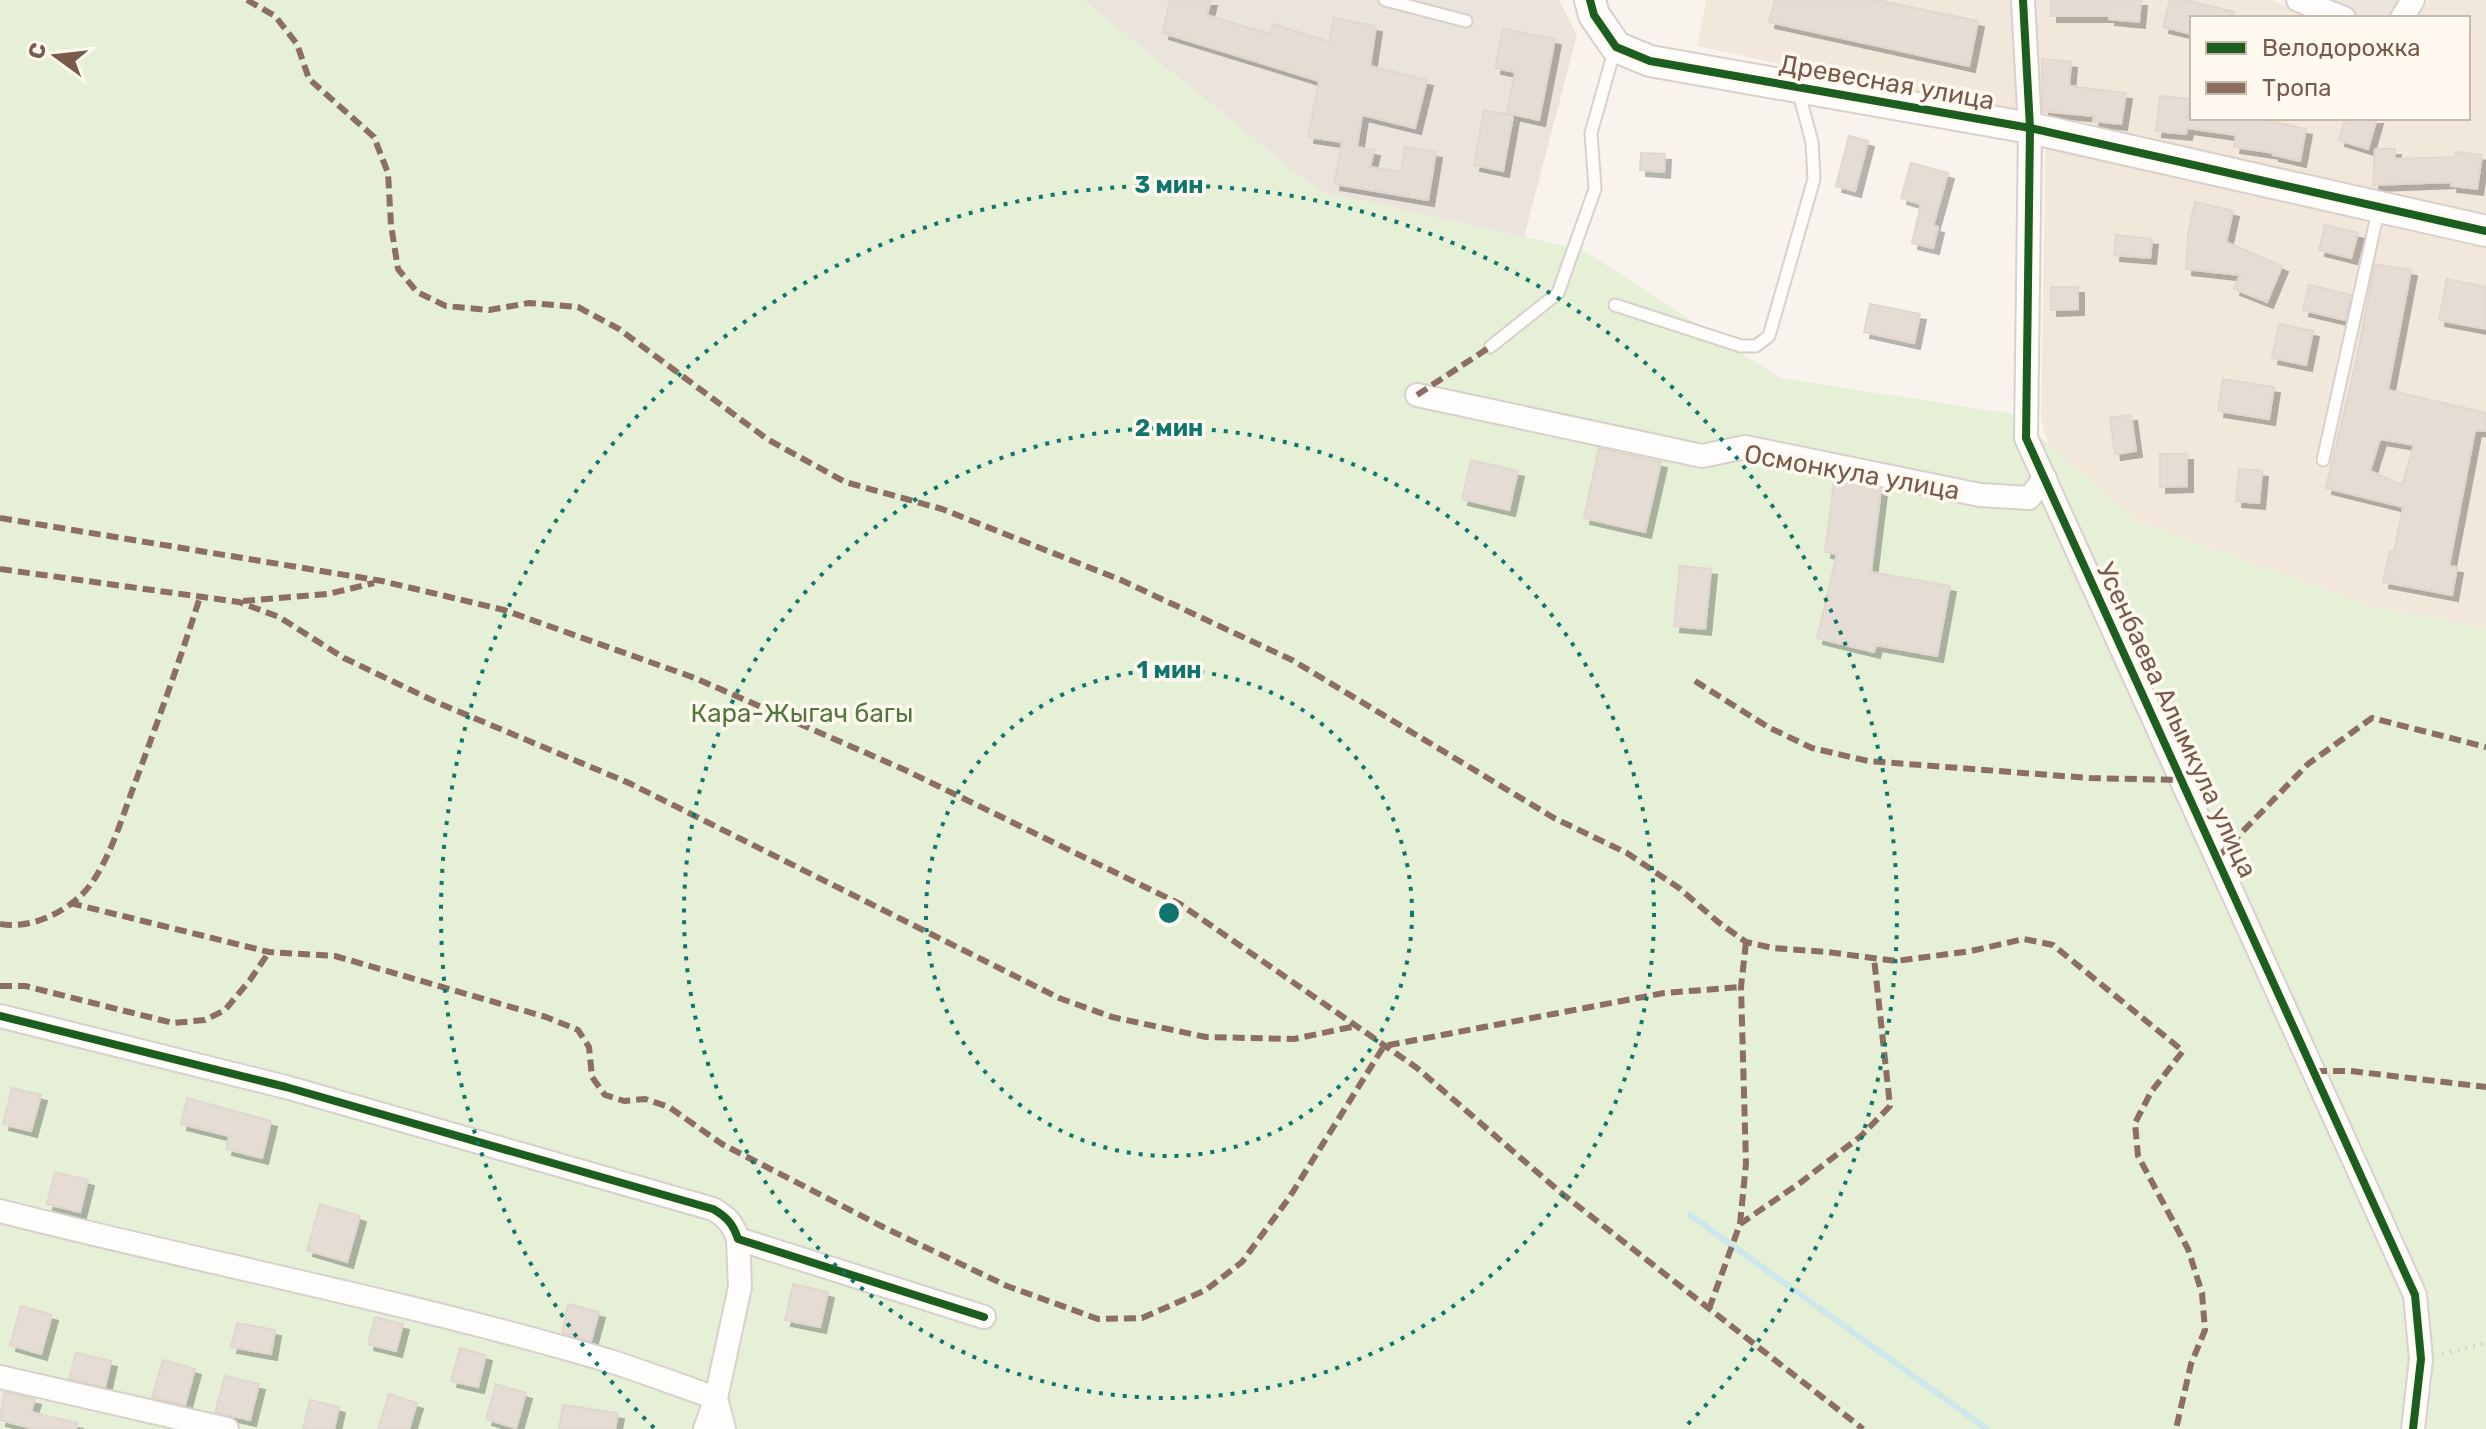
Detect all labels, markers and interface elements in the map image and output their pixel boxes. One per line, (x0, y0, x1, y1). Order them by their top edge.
north arrow (16, 16, 96, 96)
legend (2190, 16, 2470, 120)
text: Велодорожка (2262, 34, 2421, 62)
text: С (22, 40, 52, 62)
street label: Древесная улица (1777, 48, 1997, 117)
text: Тропа (2262, 74, 2331, 102)
text: 3 мин (1135, 171, 1203, 199)
text: 2 мин (1135, 414, 1203, 442)
street label: Осмонкула улица (1742, 438, 1962, 507)
street label: Усенбаева Алымкула улица (2090, 558, 2263, 883)
text: 1 мин (1136, 656, 1202, 684)
park label: Кара-Жыгач багы (691, 698, 913, 729)
centre of rings (1155, 899, 1183, 927)

